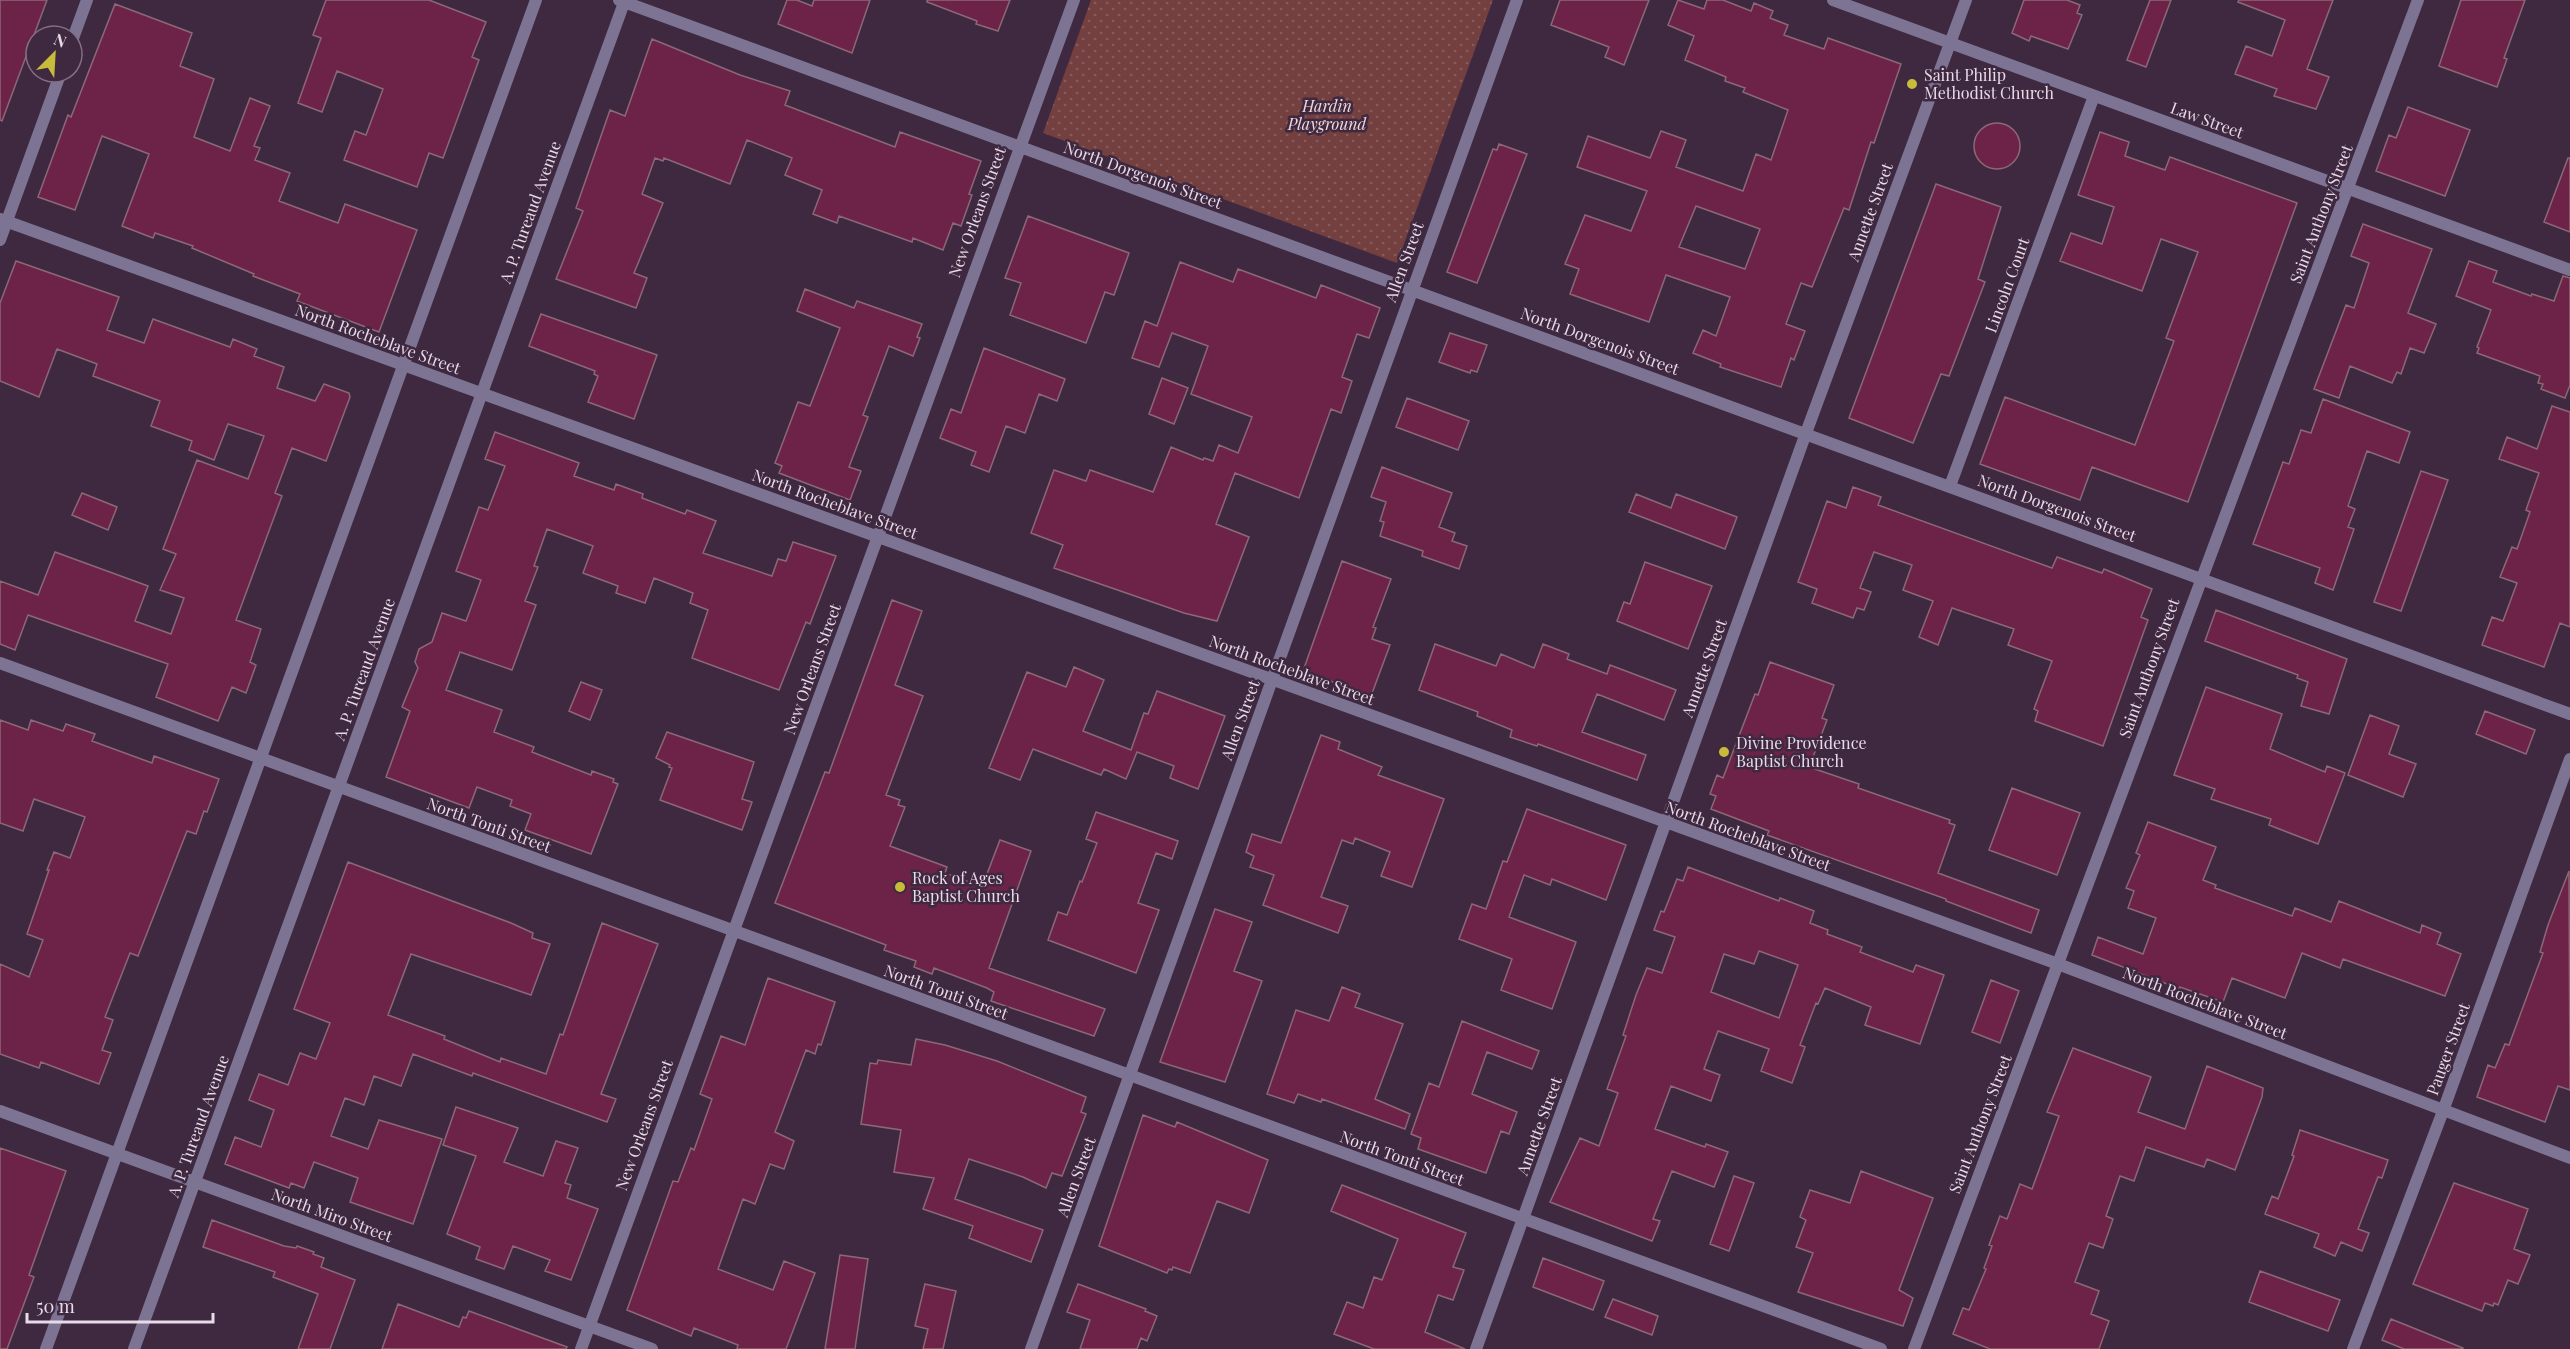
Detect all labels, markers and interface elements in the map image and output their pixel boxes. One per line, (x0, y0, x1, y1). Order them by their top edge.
north arrow (24, 24, 84, 84)
text: N (51, 28, 70, 52)
place label: Saint Philip Methodist Church (1924, 64, 2054, 103)
marker: Saint Philip Methodist Church (1905, 77, 1919, 91)
park label: Hardin Playground (1287, 95, 1368, 134)
street label: Law Street (2168, 97, 2247, 143)
street label: North Dorgenois Street (1061, 136, 1225, 213)
street label: A. P. Tureaud Avenue (494, 138, 565, 287)
street label: Saint Anthony Street (2284, 141, 2357, 286)
street label: New Orleans Street (943, 143, 1010, 280)
street label: Annette Street (1842, 160, 1897, 265)
street label: Allen Street (1379, 219, 1428, 306)
street label: Lincoln Court (1980, 234, 2034, 335)
street label: North Rocheblave Street (293, 299, 464, 378)
street label: North Dorgenois Street (1518, 302, 1682, 379)
street label: North Rocheblave Street (750, 464, 921, 543)
street label: North Dorgenois Street (1975, 469, 2139, 546)
street label: A. P. Tureaud Avenue (328, 595, 399, 744)
street label: Saint Anthony Street (2113, 595, 2184, 741)
street label: New Orleans Street (778, 600, 845, 737)
street label: Annette Street (1676, 616, 1731, 721)
street label: North Rocheblave Street (1207, 630, 1378, 709)
street label: Allen Street (1215, 677, 1264, 764)
place label: Divine Providence Baptist Church (1736, 732, 1867, 771)
marker: Divine Providence Baptist Church (1717, 745, 1731, 759)
street label: North Tonti Street (424, 792, 554, 857)
street label: North Rocheblave Street (1663, 796, 1834, 875)
place label: Rock of Ages Baptist Church (912, 867, 1020, 906)
marker: Rock of Ages Baptist Church (893, 880, 907, 894)
street label: North Tonti Street (881, 959, 1011, 1024)
street label: North Rocheblave Street (2120, 961, 2291, 1044)
street label: Pauger Street (2421, 1000, 2474, 1098)
street label: Saint Anthony Street (1943, 1051, 2016, 1196)
street label: A. P. Tureaud Avenue (162, 1052, 233, 1201)
street label: New Orleans Street (610, 1056, 677, 1193)
street label: Annette Street (1511, 1074, 1566, 1179)
street label: North Tonti Street (1337, 1125, 1467, 1190)
street label: Allen Street (1051, 1134, 1100, 1221)
street label: North Miro Street (269, 1183, 396, 1246)
scale bar (27, 1286, 213, 1324)
text: 50 m (36, 1294, 75, 1318)

